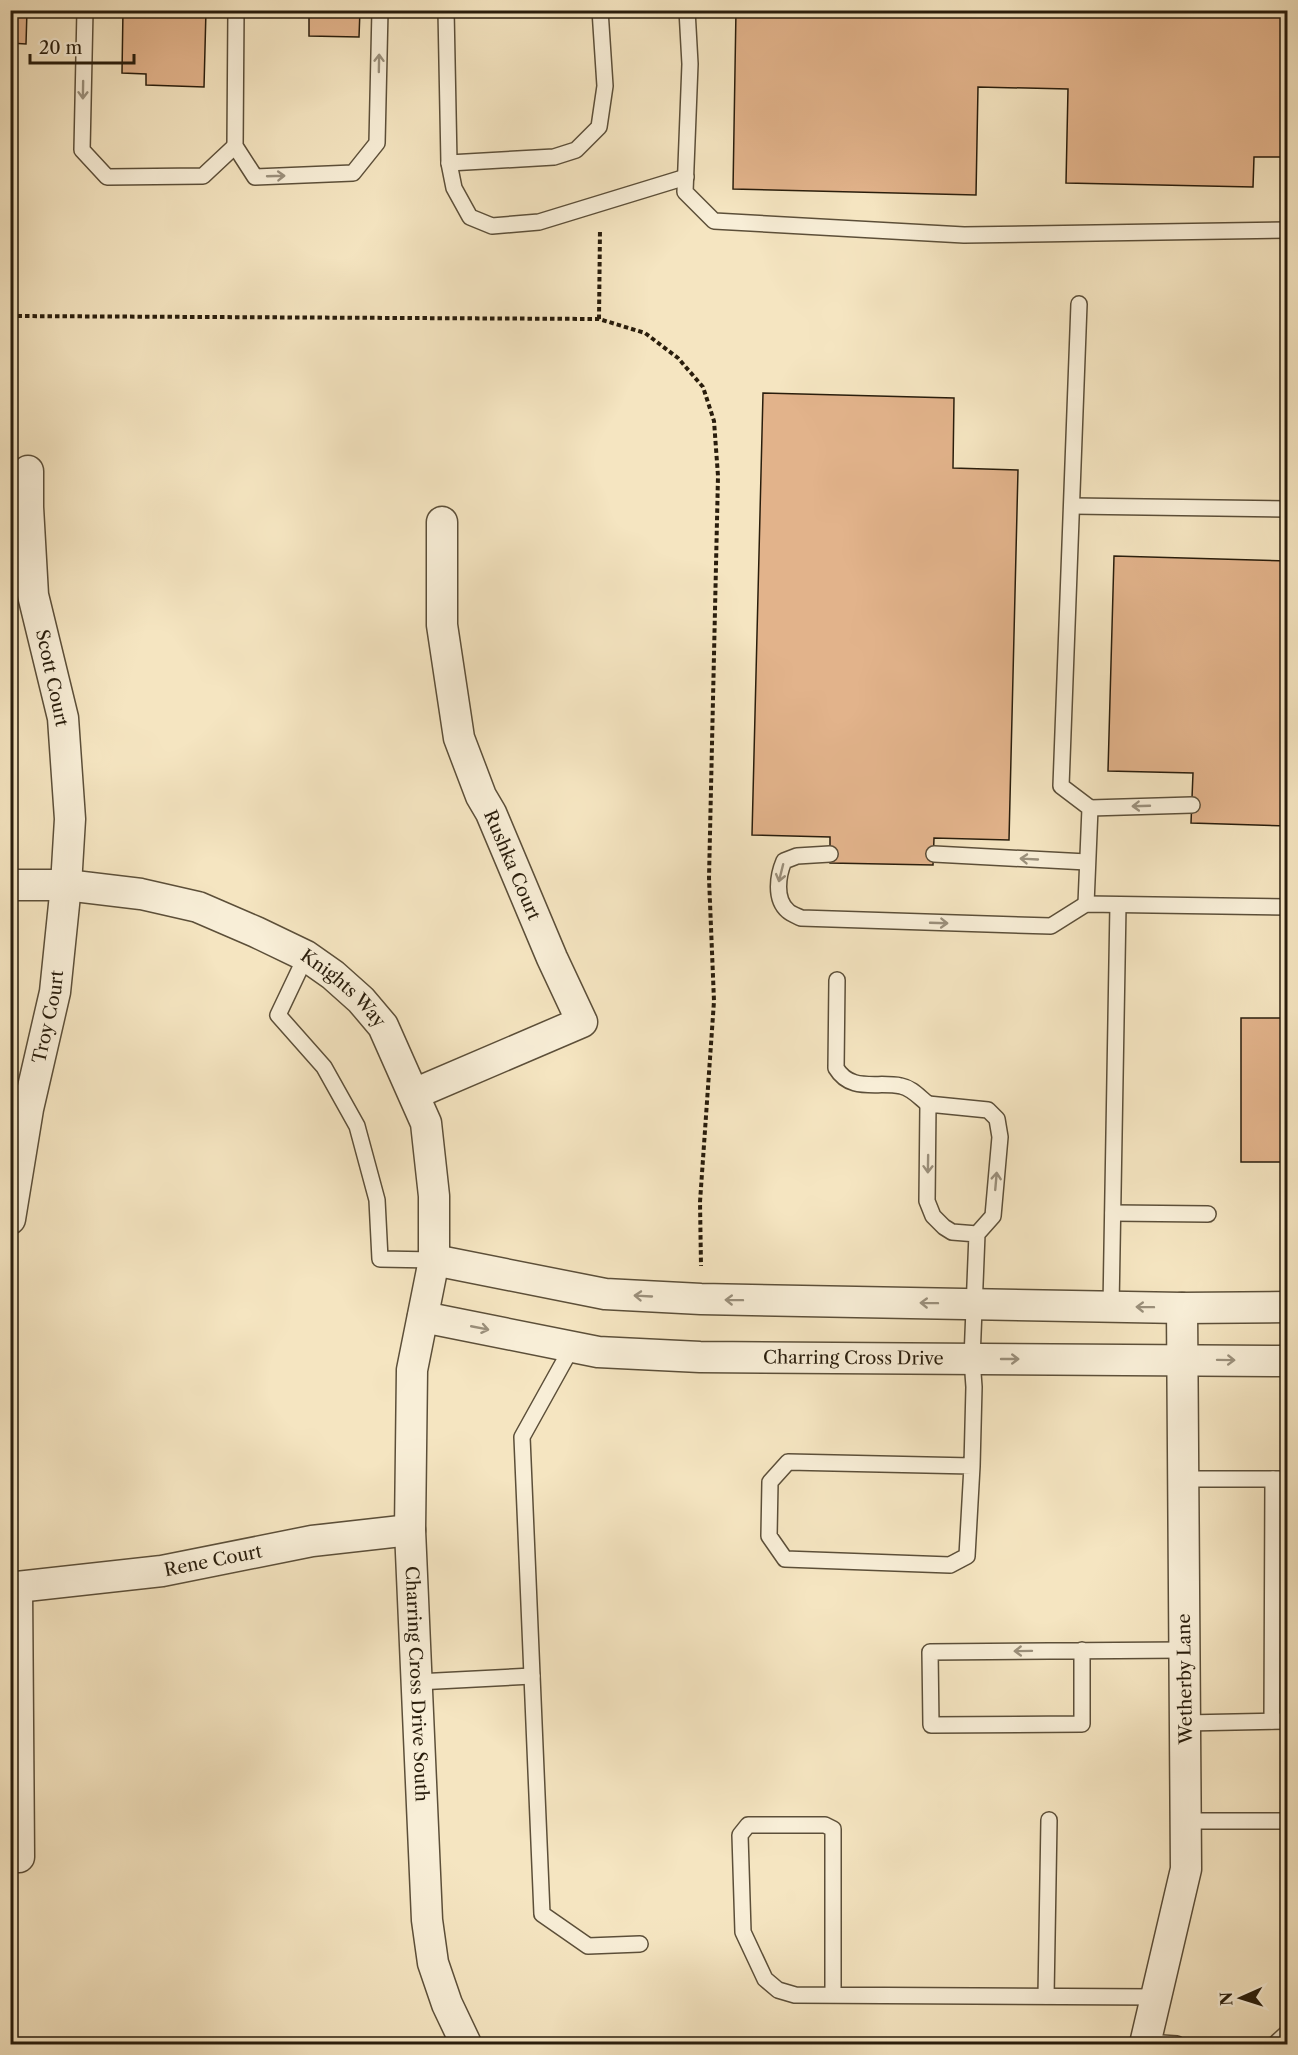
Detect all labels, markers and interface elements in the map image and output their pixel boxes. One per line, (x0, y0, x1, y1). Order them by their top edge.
scale bar (30, 27, 134, 65)
text: 20 m (39, 37, 83, 59)
one-way arrow (373, 54, 385, 74)
one-way arrow (77, 79, 89, 99)
one-way arrow (266, 171, 286, 182)
street label: Scott Court (31, 627, 73, 729)
one-way arrow (1132, 801, 1151, 812)
street label: Rushka Court (479, 807, 545, 924)
one-way arrow (1020, 854, 1040, 865)
one-way arrow (775, 863, 786, 882)
one-way arrow (929, 917, 949, 928)
street label: Knights Way (296, 945, 391, 1033)
street label: Troy Court (28, 969, 68, 1065)
one-way arrow (922, 1154, 933, 1174)
one-way arrow (991, 1172, 1002, 1192)
one-way arrow (634, 1290, 653, 1301)
one-way arrow (725, 1294, 745, 1306)
one-way arrow (920, 1298, 940, 1309)
one-way arrow (1136, 1302, 1156, 1313)
one-way arrow (470, 1323, 489, 1334)
street label: Charring Cross Drive (763, 1346, 944, 1370)
one-way arrow (1000, 1353, 1020, 1365)
one-way arrow (1216, 1354, 1236, 1366)
street label: Rene Court (162, 1540, 265, 1581)
street label: Charring Cross Drive South (401, 1566, 433, 1802)
street label: Wetherby Lane (1173, 1613, 1197, 1746)
one-way arrow (1014, 1645, 1034, 1657)
north arrow (1211, 1968, 1271, 2028)
text: N (1216, 1991, 1236, 2006)

